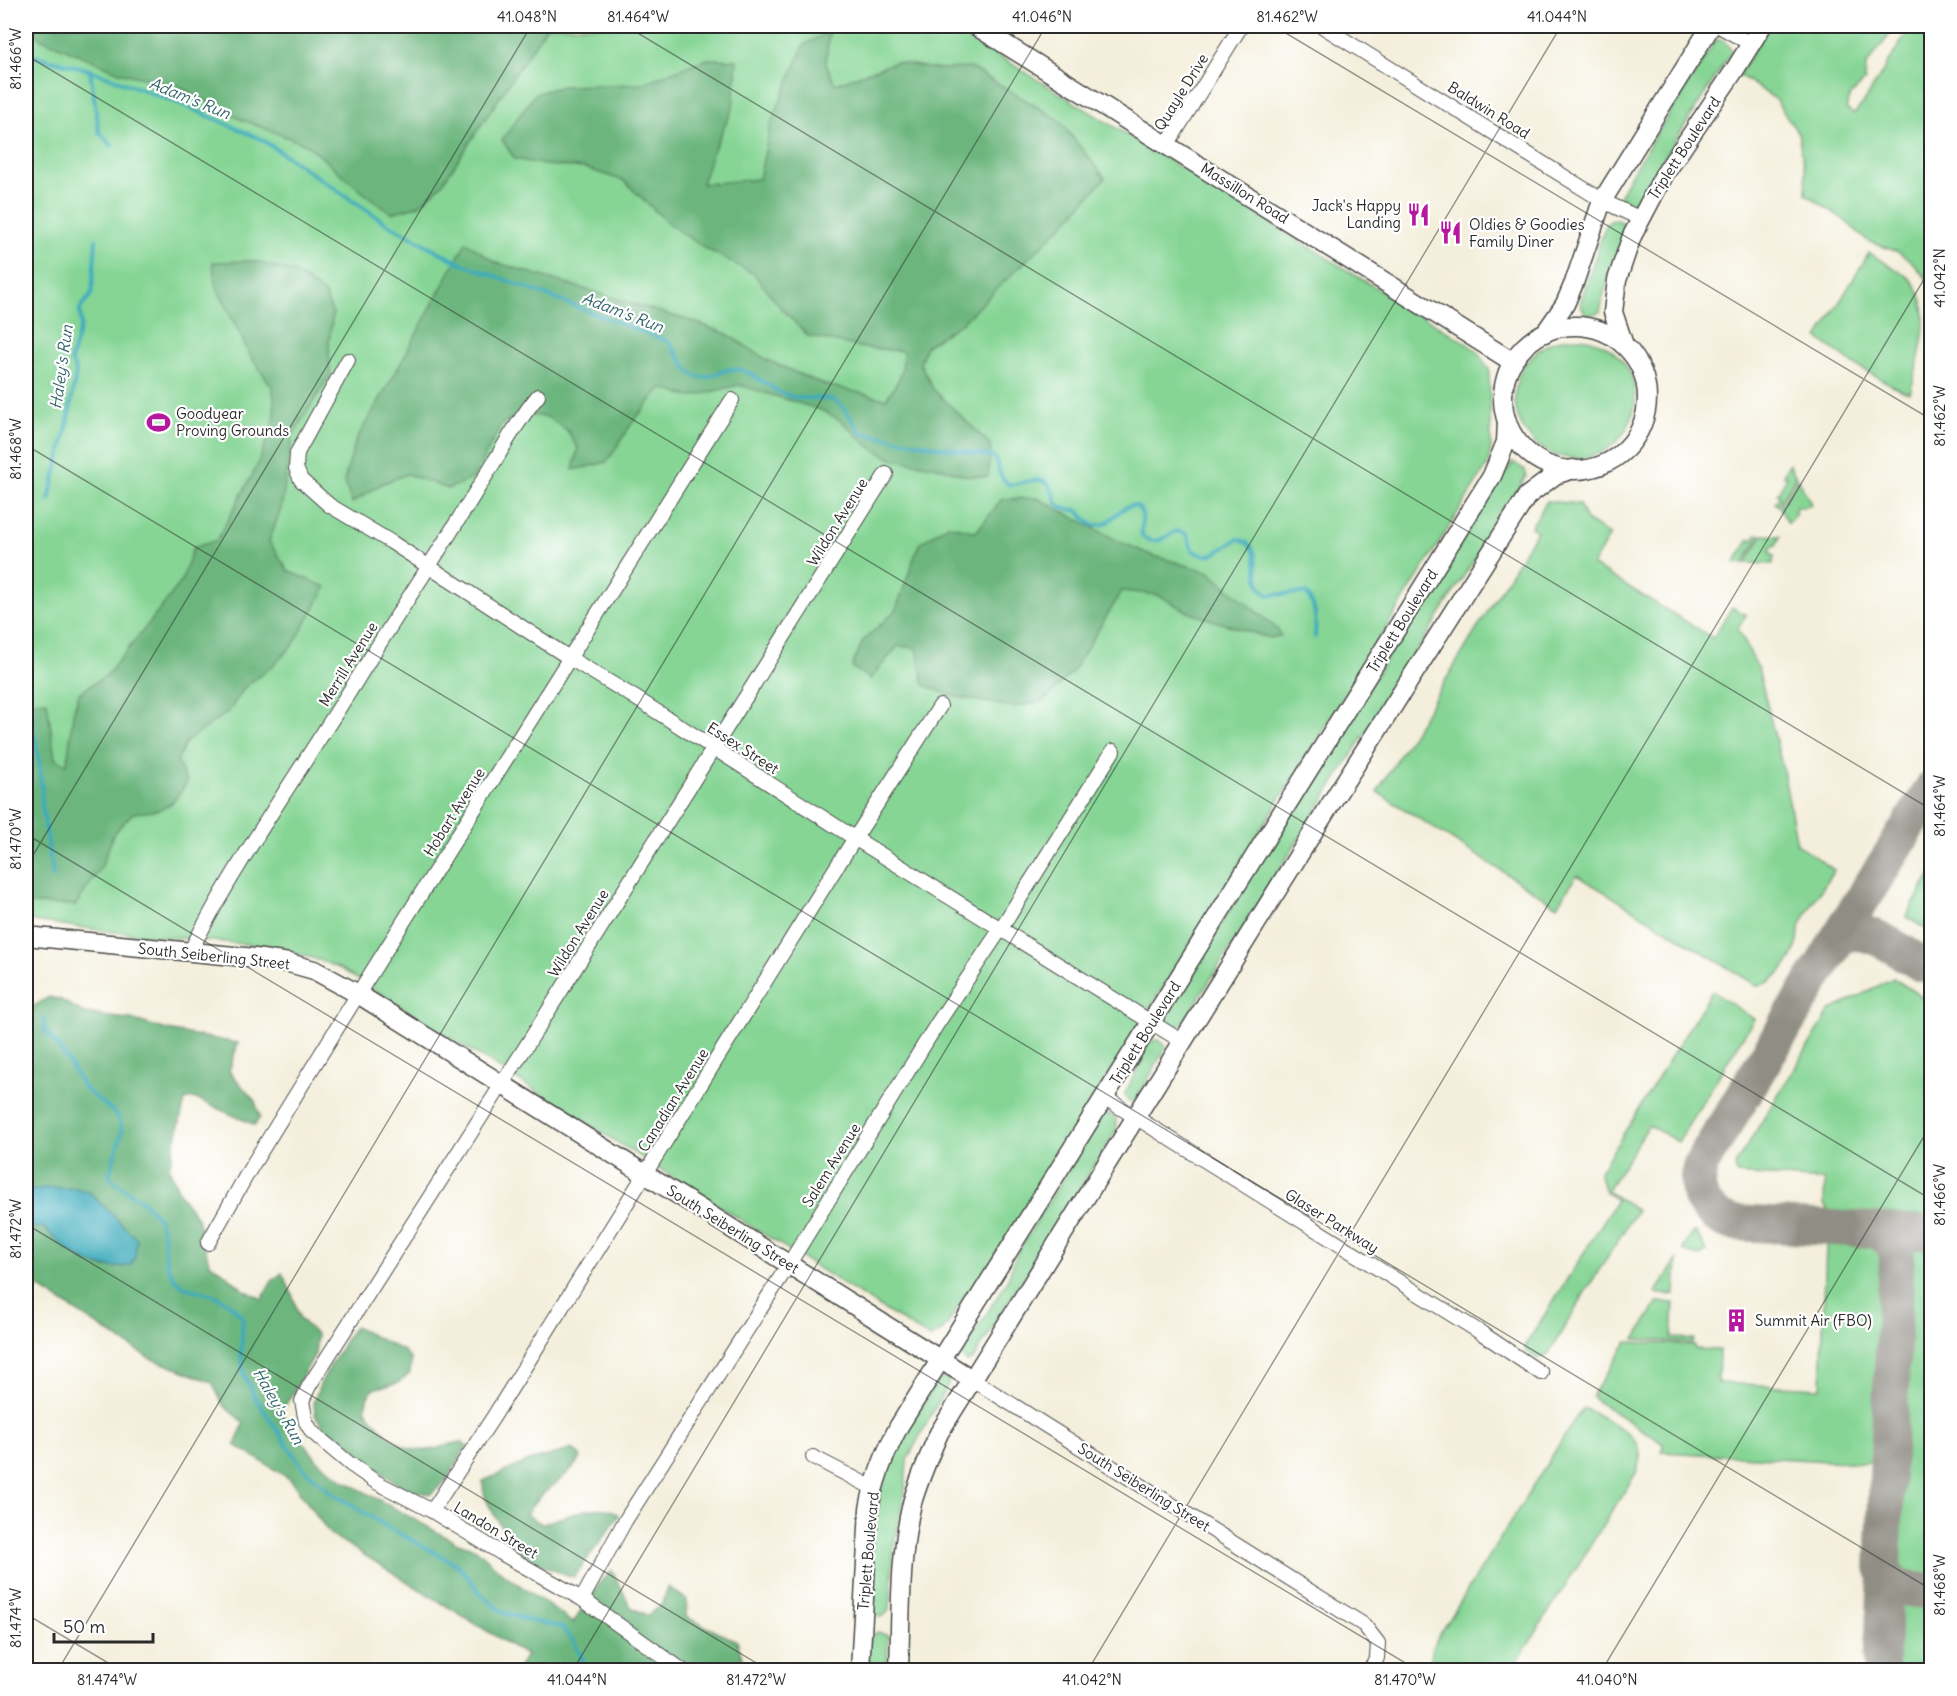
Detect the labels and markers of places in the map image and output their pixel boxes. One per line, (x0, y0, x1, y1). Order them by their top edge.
place label: Jack's Happy Landing (1312, 196, 1401, 232)
restaurant icon: Jack's Happy Landing (1406, 201, 1432, 227)
place label: Oldies & Goodies Family Diner (1469, 215, 1585, 251)
restaurant icon: Oldies & Goodies Family Diner (1438, 220, 1464, 246)
place label: Goodyear Proving Grounds (176, 404, 289, 440)
sports icon: Goodyear Proving Grounds (145, 409, 171, 435)
building icon: Summit Air (FBO) (1724, 1307, 1750, 1333)
place label: Summit Air (FBO) (1755, 1311, 1872, 1330)

